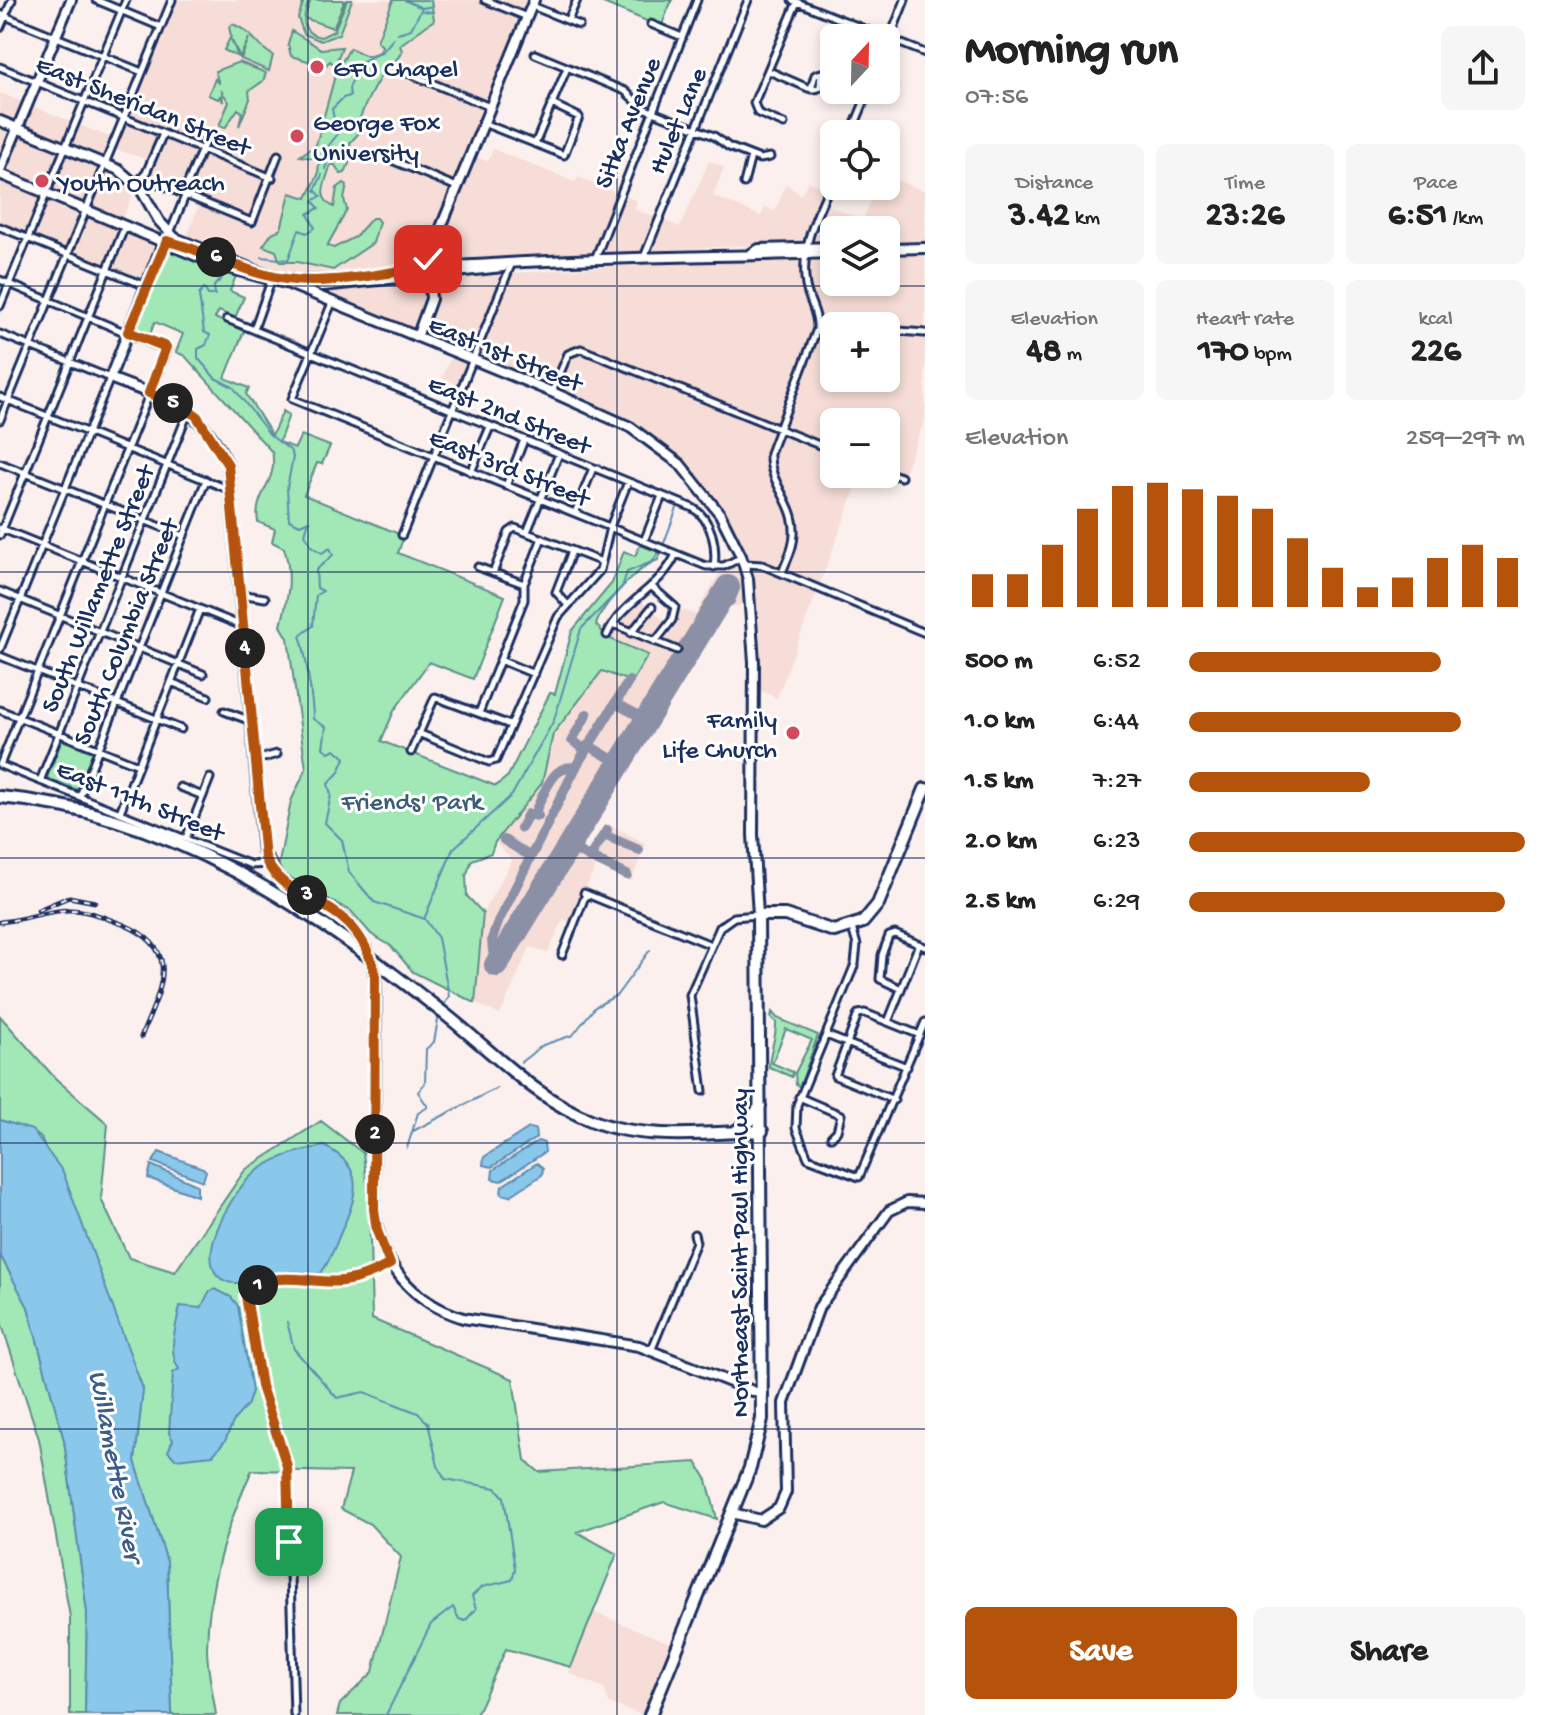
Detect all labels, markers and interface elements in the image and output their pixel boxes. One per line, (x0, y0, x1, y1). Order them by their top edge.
north arrow (820, 24, 900, 104)
map controls (820, 24, 900, 488)
button: share (1441, 26, 1525, 110)
text: Morning run (965, 27, 1178, 79)
street label: East Sheridan Street (30, 51, 256, 166)
street label: Sitka Avenue (590, 53, 671, 194)
place label: GFU Chapel (333, 56, 458, 87)
marker: GFU Chapel (308, 58, 326, 76)
street label: Hulet Lane (644, 63, 717, 180)
text: 07:56 (965, 83, 1028, 114)
place label: George Fox University (313, 110, 441, 171)
button: locate (820, 120, 900, 200)
marker: George Fox University (288, 127, 306, 145)
place label: Youth Outreach (56, 170, 225, 201)
text: Distance (1015, 171, 1093, 197)
text: Time (1225, 171, 1265, 197)
text: Pace (1414, 171, 1457, 197)
marker: Youth Outreach (33, 172, 51, 190)
text: 3.42 (1008, 197, 1070, 237)
text: 23:26 (1206, 197, 1284, 237)
text: 6:51 (1388, 197, 1447, 237)
text: km (1070, 206, 1100, 232)
text: /km (1447, 206, 1483, 232)
button: layers (820, 216, 900, 296)
pin (394, 225, 462, 293)
pin: 6 (196, 237, 236, 277)
icon: check (406, 237, 450, 281)
text: 6 (210, 244, 222, 270)
text: Elevation (1011, 307, 1098, 333)
text: Heart rate (1196, 307, 1294, 333)
text: kcal (1418, 307, 1453, 333)
street label: East 1st Street (423, 311, 588, 402)
button: + (820, 312, 900, 392)
text: 48 (1027, 333, 1061, 373)
text: 170 (1198, 333, 1249, 373)
text: 226 (1410, 333, 1461, 373)
text: m (1061, 342, 1082, 368)
text: bpm (1249, 342, 1292, 368)
street label: East 2nd Street (422, 370, 596, 465)
pin: 5 (153, 383, 193, 423)
text: 5 (167, 390, 179, 416)
button: − (820, 408, 900, 488)
street label: East 3rd Street (424, 424, 595, 517)
text: Elevation (965, 424, 1068, 455)
text: 259–297 m (1406, 424, 1525, 455)
street label: South Willamette Street (36, 459, 165, 718)
street label: South Columbia Street (69, 513, 189, 751)
pin: 4 (225, 628, 265, 668)
text: 4 (240, 635, 250, 661)
text: 500 m (965, 647, 1033, 678)
text: 6:52 (1093, 647, 1141, 678)
place label: Family Life Church (662, 707, 777, 768)
text: 1.0 km (965, 707, 1035, 738)
text: 6:44 (1093, 707, 1139, 738)
marker: Family Life Church (784, 724, 802, 742)
street label: East 11th Street (51, 755, 230, 852)
text: 1.5 km (965, 767, 1034, 798)
text: 7:27 (1093, 767, 1141, 798)
park label: Friends' Park (340, 789, 485, 820)
text: 2.0 km (965, 827, 1037, 858)
text: 6:23 (1093, 827, 1141, 858)
pin: 3 (287, 875, 327, 915)
text: 3 (301, 882, 313, 908)
text: 2.5 km (965, 887, 1036, 918)
text: 6:29 (1093, 887, 1140, 918)
street label: Northeast Saint Paul Highway (727, 1088, 758, 1418)
pin: 2 (355, 1114, 395, 1154)
text: 2 (370, 1121, 380, 1147)
pin: 1 (238, 1265, 278, 1305)
text: 1 (254, 1272, 262, 1298)
water label: Willamette River (79, 1368, 149, 1569)
pin (255, 1508, 323, 1576)
icon: arrive (267, 1520, 311, 1564)
button: Save (965, 1607, 1237, 1699)
button: Share (1253, 1607, 1525, 1699)

